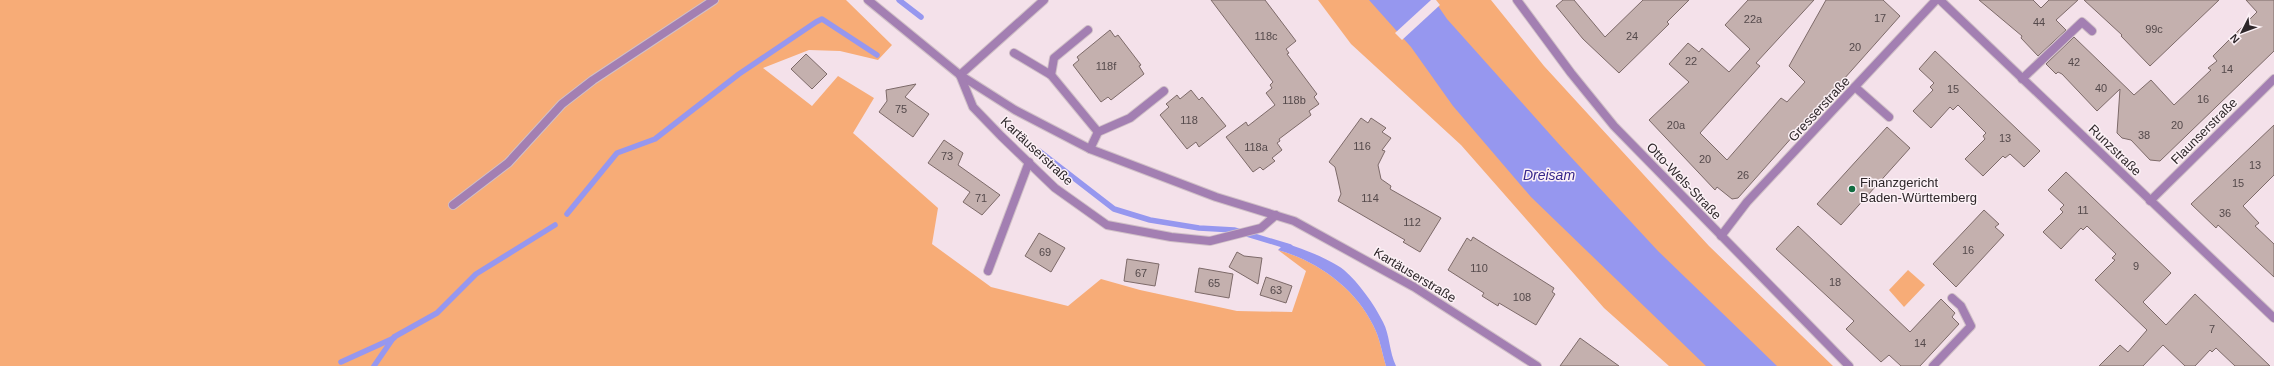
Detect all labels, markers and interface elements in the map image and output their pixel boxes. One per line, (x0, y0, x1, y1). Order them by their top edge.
house number: 17 (1874, 12, 1886, 24)
north arrow (2222, 12, 2262, 52)
house number: 22a (1744, 13, 1763, 25)
house number: 44 (2033, 16, 2045, 28)
house number: 99c (2145, 23, 2163, 35)
house number: 118c (1254, 30, 1278, 42)
house number: 24 (1626, 30, 1638, 42)
text: N (2227, 32, 2242, 46)
house number: 20 (1849, 41, 1861, 53)
house number: 22 (1685, 55, 1697, 67)
house number: 42 (2068, 56, 2080, 68)
house number: 118f (1096, 60, 1117, 72)
house number: 14 (2221, 63, 2233, 75)
street label: Gresserstraße (1785, 74, 1853, 144)
house number: 40 (2095, 82, 2107, 94)
house number: 15 (1947, 83, 1959, 95)
house number: 16 (2197, 93, 2209, 105)
house number: 118b (1282, 94, 1306, 106)
street label: Flaunserstraße (2168, 95, 2240, 167)
house number: 75 (895, 103, 907, 115)
street label: Kartäuserstraße (998, 114, 1076, 188)
house number: 118 (1180, 114, 1198, 126)
house number: 20a (1667, 119, 1686, 131)
house number: 20 (2171, 119, 2183, 131)
street label: Runzstraße (2086, 121, 2144, 179)
house number: 38 (2138, 129, 2150, 141)
house number: 13 (1999, 132, 2011, 144)
house number: 116 (1353, 140, 1371, 152)
street label: Otto-Wels-Straße (1644, 140, 1724, 222)
house number: 118a (1244, 141, 1269, 153)
house number: 73 (941, 150, 953, 162)
house number: 20 (1699, 153, 1711, 165)
house number: 13 (2249, 159, 2261, 171)
water label: Dreisam (1523, 167, 1575, 183)
house number: 26 (1737, 169, 1749, 181)
place label: Finanzgericht Baden-Württemberg (1860, 175, 1977, 205)
house number: 15 (2232, 177, 2244, 189)
marker: Finanzgericht Baden-Württemberg (1847, 184, 1857, 194)
house number: 71 (975, 192, 987, 204)
house number: 114 (1361, 192, 1379, 204)
house number: 11 (2077, 204, 2089, 216)
house number: 36 (2219, 207, 2231, 219)
house number: 112 (1403, 216, 1421, 228)
house number: 16 (1962, 244, 1974, 256)
street label: Kartäuserstraße (1371, 245, 1459, 305)
house number: 69 (1039, 246, 1051, 258)
house number: 9 (2133, 260, 2139, 272)
house number: 110 (1470, 262, 1488, 274)
house number: 67 (1135, 267, 1147, 279)
house number: 18 (1829, 276, 1841, 288)
house number: 65 (1208, 277, 1220, 289)
house number: 63 (1270, 284, 1282, 296)
house number: 108 (1513, 291, 1531, 303)
house number: 7 (2209, 323, 2215, 335)
house number: 14 (1914, 337, 1926, 349)

